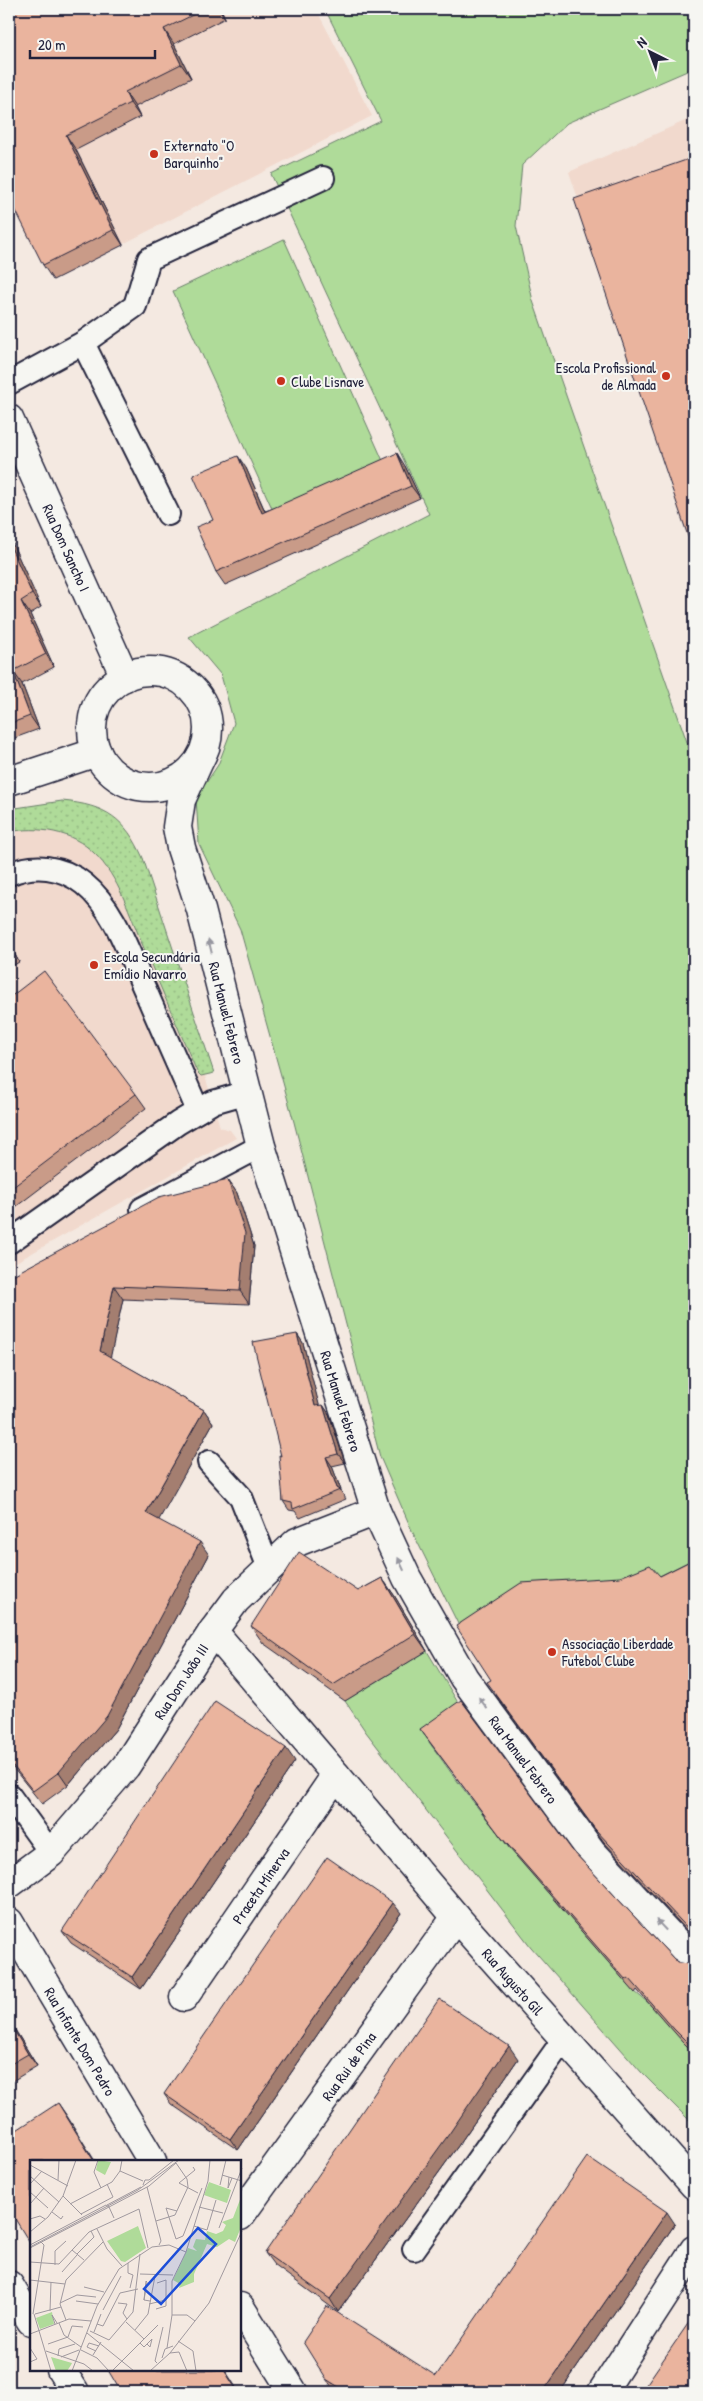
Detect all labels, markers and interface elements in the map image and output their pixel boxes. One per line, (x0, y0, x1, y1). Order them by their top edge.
scale bar (30, 28, 155, 60)
north arrow (626, 28, 676, 78)
text: N (632, 32, 650, 52)
text: 20 m (38, 34, 65, 55)
place label: Externato "O Barquinho" (164, 135, 234, 173)
marker: Externato "O Barquinho" (148, 148, 160, 160)
place label: Escola Profissional de Almada (556, 357, 656, 395)
marker: Escola Profissional de Almada (660, 370, 672, 382)
place label: Clube Lisnave (291, 371, 364, 392)
marker: Clube Lisnave (275, 375, 287, 387)
street label: Rua Dom Sancho I (38, 501, 96, 595)
one-way arrow (206, 938, 214, 953)
place label: Escola Secundária Emídio Navarro (104, 946, 200, 984)
marker: Escola Secundária Emídio Navarro (88, 959, 100, 971)
street label: Rua Manuel Febrero (204, 959, 250, 1066)
street label: Rua Manuel Febrero (316, 1348, 367, 1454)
one-way arrow (396, 1557, 404, 1571)
place label: Associação Liberdade Futebol Clube (561, 1633, 674, 1671)
street label: Rua Dom João III (148, 1639, 213, 1723)
marker: Associação Liberdade Futebol Clube (546, 1646, 558, 1658)
one-way arrow (478, 1696, 488, 1710)
street label: Rua Manuel Febrero (484, 1711, 563, 1808)
street label: Praceta Minerva (227, 1843, 294, 1928)
one-way arrow (655, 1920, 667, 1932)
street label: Rua Augusto Gil (478, 1943, 549, 2019)
street label: Rua Infante Dom Pedro (40, 1983, 121, 2099)
street label: Rua Rui de Pina (316, 2027, 380, 2105)
inset map (30, 2160, 241, 2371)

